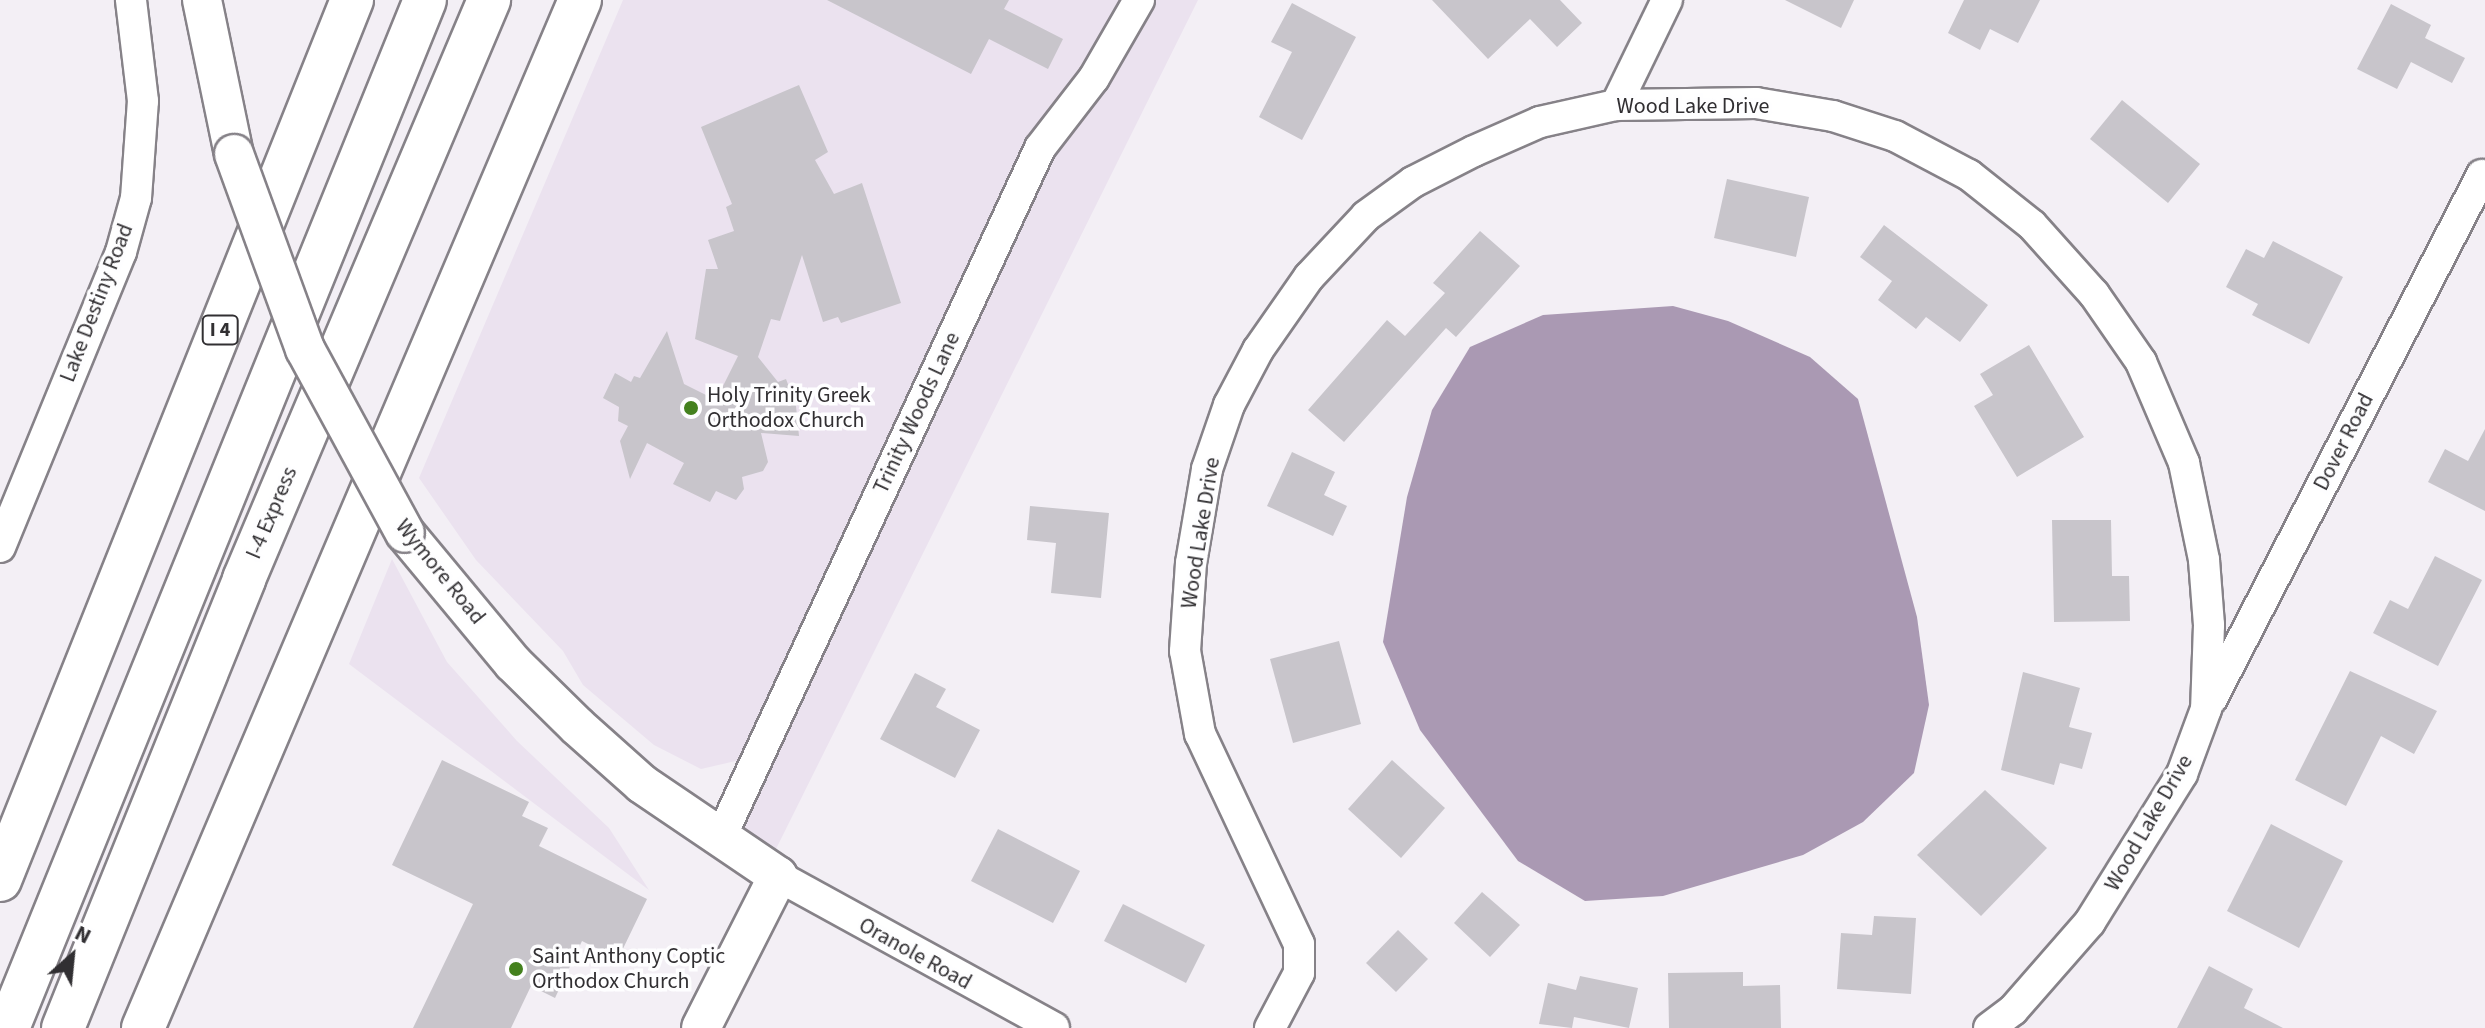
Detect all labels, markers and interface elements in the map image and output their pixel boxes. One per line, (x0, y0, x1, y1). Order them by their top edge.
street label: Wood Lake Drive (1616, 94, 1770, 120)
street label: Lake Destiny Road (55, 220, 139, 386)
road number: I 4 (200, 314, 240, 346)
street label: Trinity Woods Lane (868, 328, 966, 498)
place label: Holy Trinity Greek Orthodox Church (707, 382, 871, 434)
street label: Dover Road (2308, 389, 2380, 495)
marker: Holy Trinity Greek Orthodox Church (682, 399, 700, 417)
street label: Wood Lake Drive (1176, 455, 1226, 611)
street label: I-4 Express (241, 463, 303, 563)
street label: Wymore Road (390, 514, 490, 630)
street label: Wood Lake Drive (2099, 750, 2199, 896)
street label: Oranole Road (854, 912, 976, 996)
north arrow (32, 916, 112, 996)
text: N (69, 917, 97, 952)
place label: Saint Anthony Coptic Orthodox Church (532, 943, 725, 994)
marker: Saint Anthony Coptic Orthodox Church (507, 960, 525, 978)

